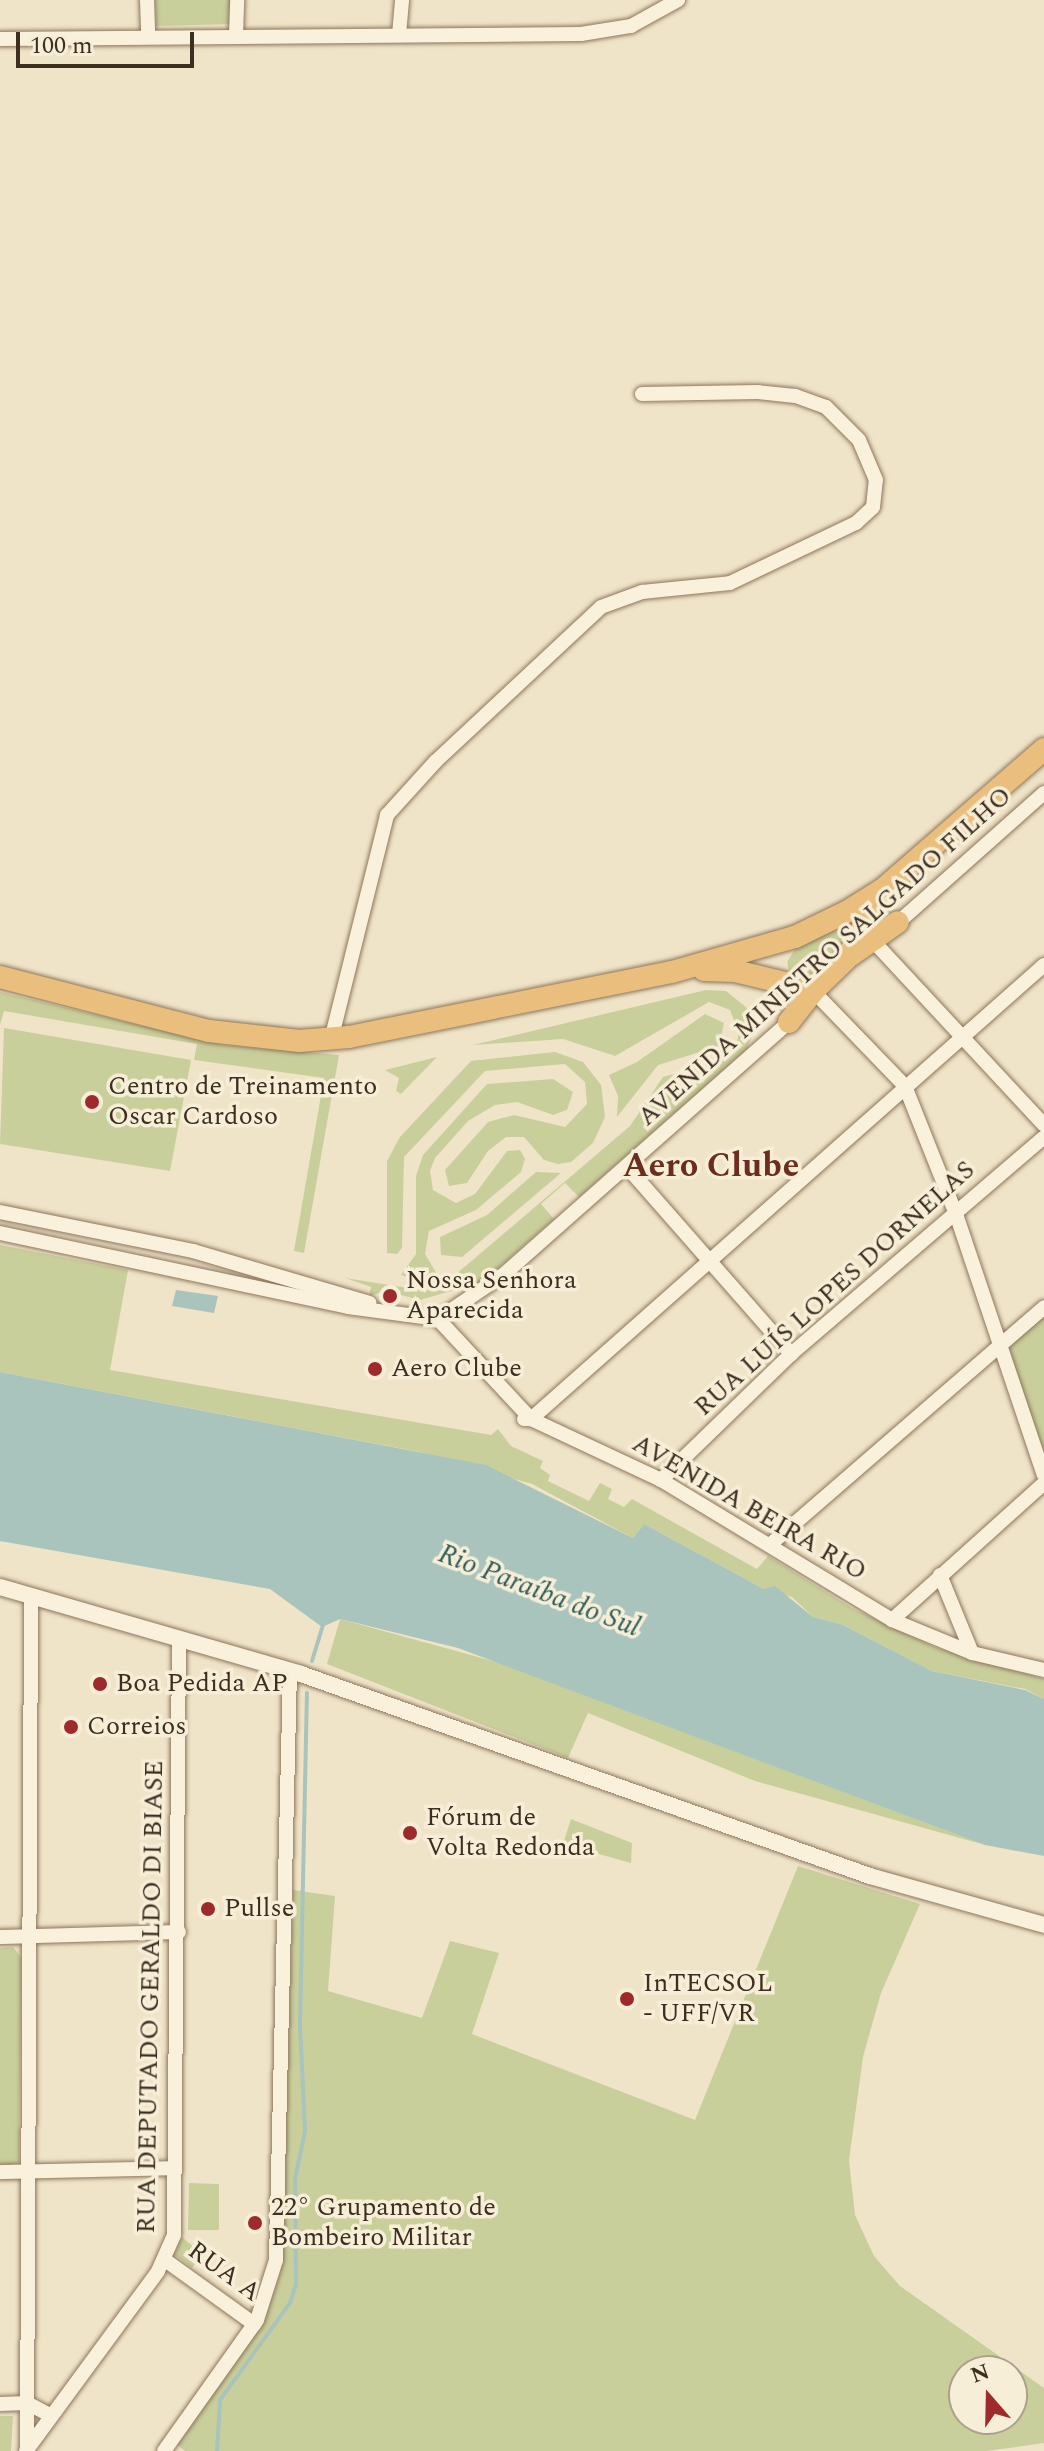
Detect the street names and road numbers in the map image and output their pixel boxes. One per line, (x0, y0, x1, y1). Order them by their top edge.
street label: AVENIDA MINISTRO SALGADO FILHO (632, 781, 1018, 1133)
street label: RUA LUÍS LOPES DORNELAS (688, 1155, 982, 1423)
street label: AVENIDA BEIRA RIO (626, 1428, 872, 1588)
street label: RUA DEPUTADO GERALDO DI BIASE (131, 1760, 171, 2234)
street label: RUA A (182, 2235, 266, 2309)

